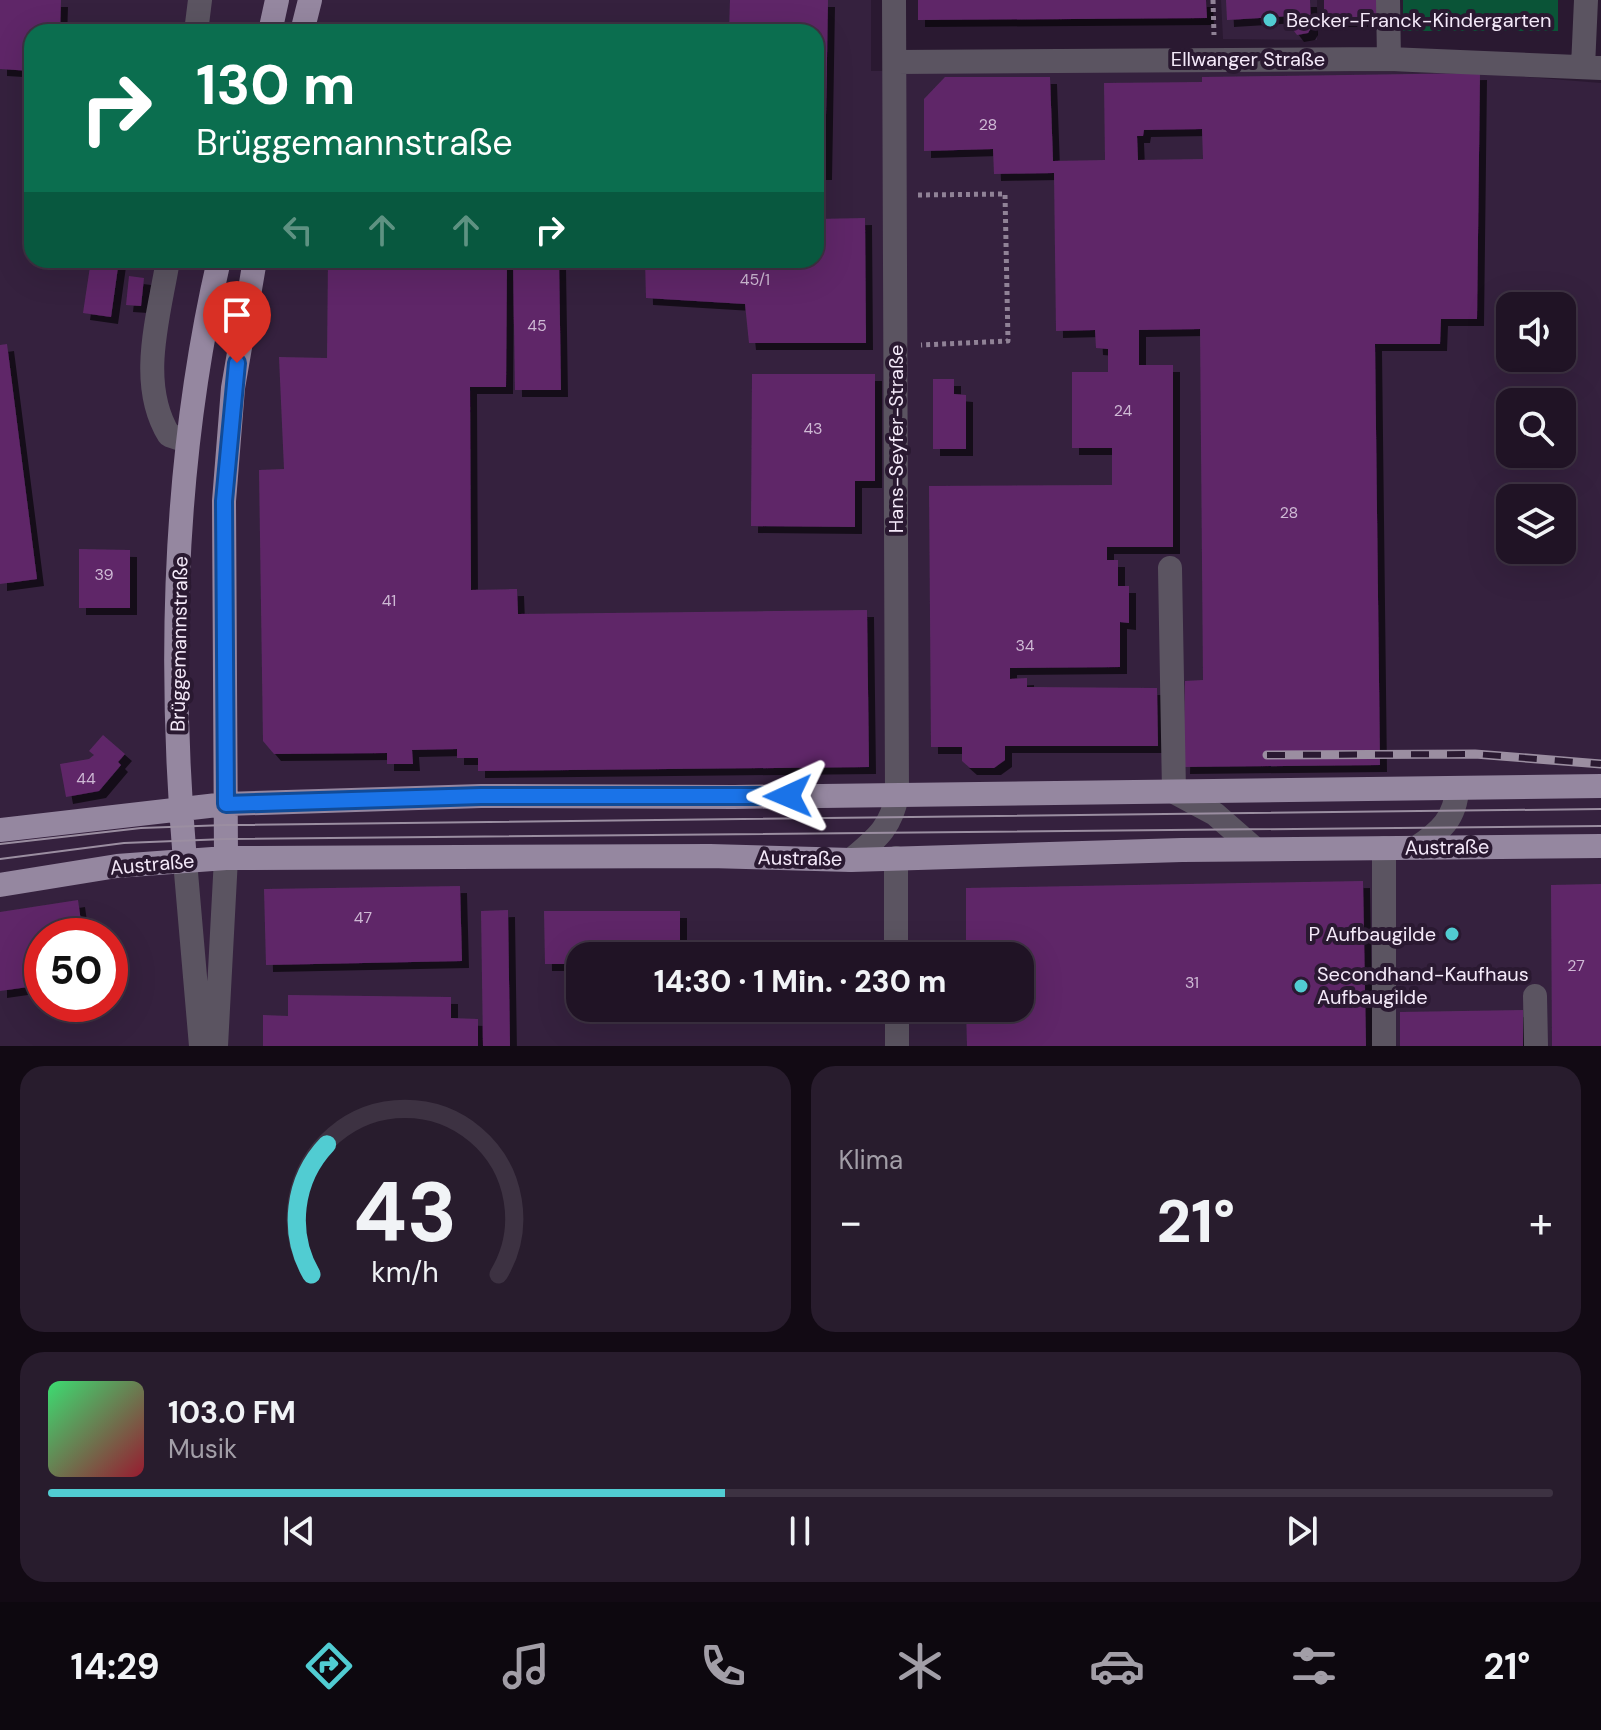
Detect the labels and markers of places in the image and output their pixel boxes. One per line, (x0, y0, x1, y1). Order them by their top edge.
place label: Becker-Franck-Kindergarten (1286, 7, 1551, 33)
marker: Becker-Franck-Kindergarten (1261, 11, 1279, 29)
pin (203, 281, 271, 363)
place label: P Aufbaugilde (1309, 921, 1436, 947)
marker: P Aufbaugilde (1443, 925, 1461, 943)
place label: Secondhand-Kaufhaus Aufbaugilde (1317, 961, 1529, 1010)
marker: Secondhand-Kaufhaus Aufbaugilde (1292, 977, 1310, 995)

